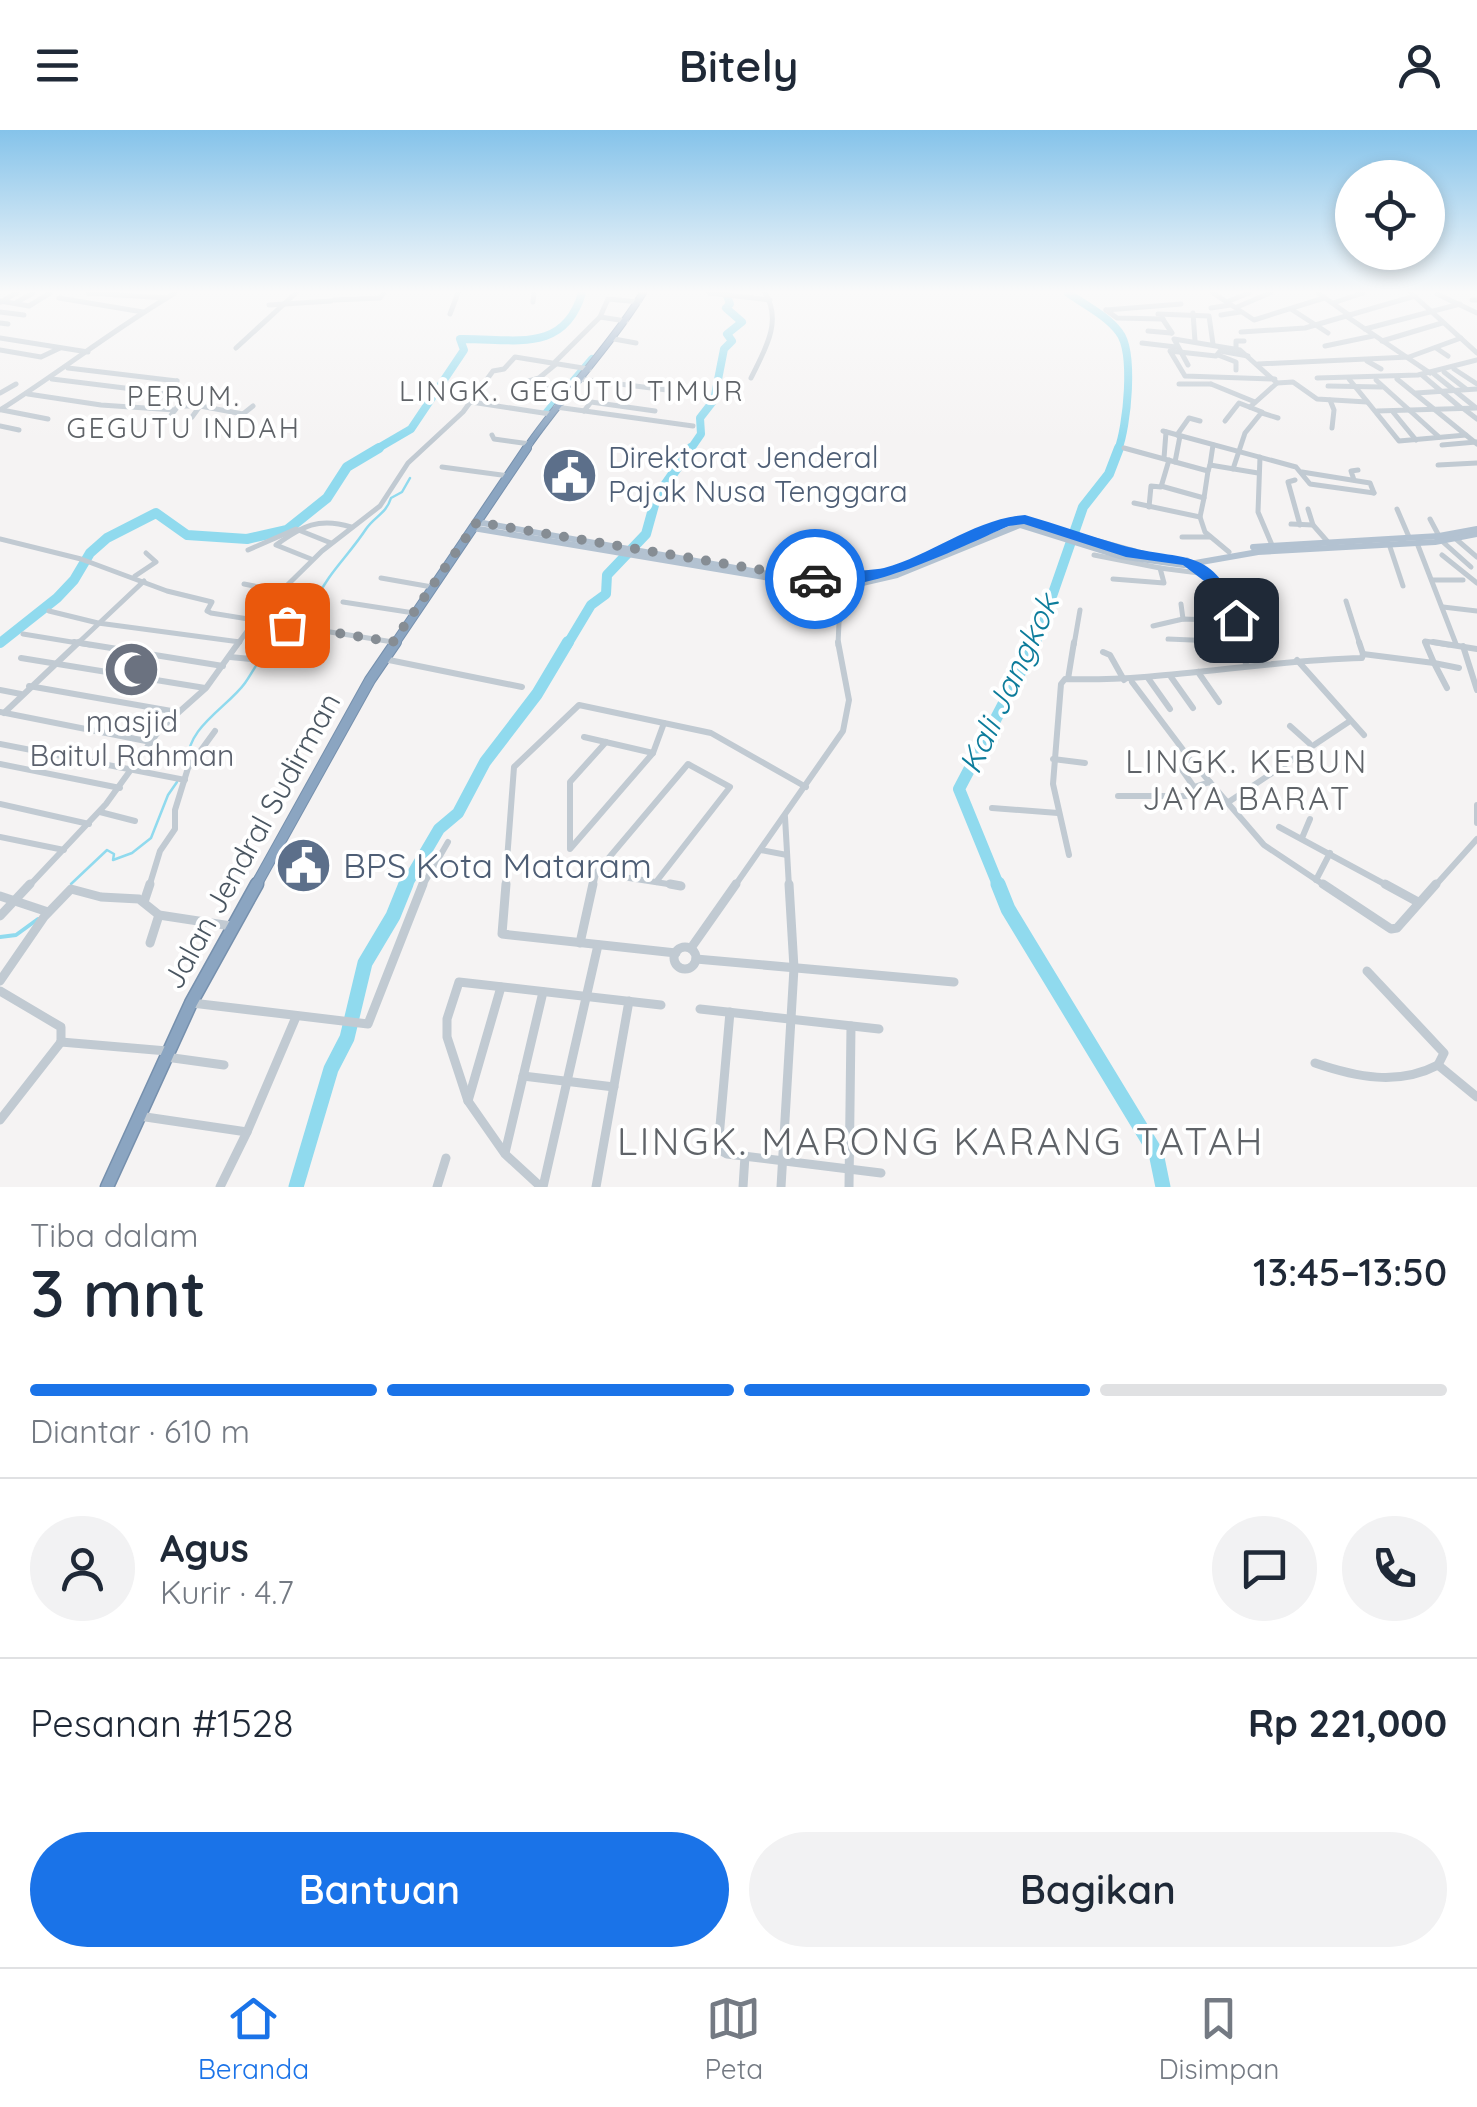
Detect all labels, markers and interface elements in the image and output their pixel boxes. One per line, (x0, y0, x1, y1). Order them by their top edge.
text: Bitely (678, 37, 799, 93)
icon: menu (30, 38, 85, 93)
icon: person (1392, 38, 1447, 93)
map controls (1335, 160, 1445, 270)
button: locate (1335, 160, 1445, 270)
district label: LINGK. GEGUTU TIMUR (399, 373, 745, 408)
district label: PERUM. GEGUTU INDAH (67, 378, 301, 445)
place label: Direktorat Jenderal Pajak Nusa Tenggara (608, 438, 908, 510)
public building icon: Direktorat Jenderal Pajak Nusa Tenggara (539, 445, 599, 505)
courier (765, 529, 865, 629)
icon: car (788, 552, 843, 607)
pin (1194, 578, 1279, 663)
pin (245, 583, 330, 668)
water label: Kali Jangkok (949, 585, 1068, 779)
icon: home (1209, 593, 1264, 648)
icon: bag (260, 598, 315, 653)
mosque icon: masjid Baitul Rahman (102, 640, 162, 700)
street label: Jalan Jendral Sudirman (154, 686, 348, 995)
place label: masjid Baitul Rahman (30, 702, 234, 774)
district label: LINGK. KEBUN JAYA BARAT (1125, 741, 1369, 818)
public building icon: BPS Kota Mataram (274, 836, 334, 896)
place label: BPS Kota Mataram (343, 843, 652, 887)
district label: LINGK. MARONG KARANG TATAH (617, 1117, 1265, 1165)
text: Tiba dalam (30, 1215, 198, 1255)
text: 13:45–13:50 (1253, 1248, 1447, 1296)
text: 3 mnt (30, 1252, 206, 1333)
text: Diantar · 610 m (30, 1411, 250, 1451)
button: person (30, 1516, 135, 1621)
button: chat (1212, 1516, 1317, 1621)
button: phone (1342, 1516, 1447, 1621)
text: Agus (160, 1524, 249, 1572)
text: Kurir · 4.7 (160, 1572, 294, 1612)
text: Pesanan #1528 (30, 1699, 293, 1747)
text: Rp 221,000 (1248, 1699, 1447, 1747)
button: Bantuan (30, 1832, 729, 1947)
button: Bagikan (749, 1832, 1447, 1947)
tab: Beranda (198, 1991, 309, 2086)
tab: Peta (704, 1991, 763, 2086)
tab: Disimpan (1158, 1991, 1279, 2086)

